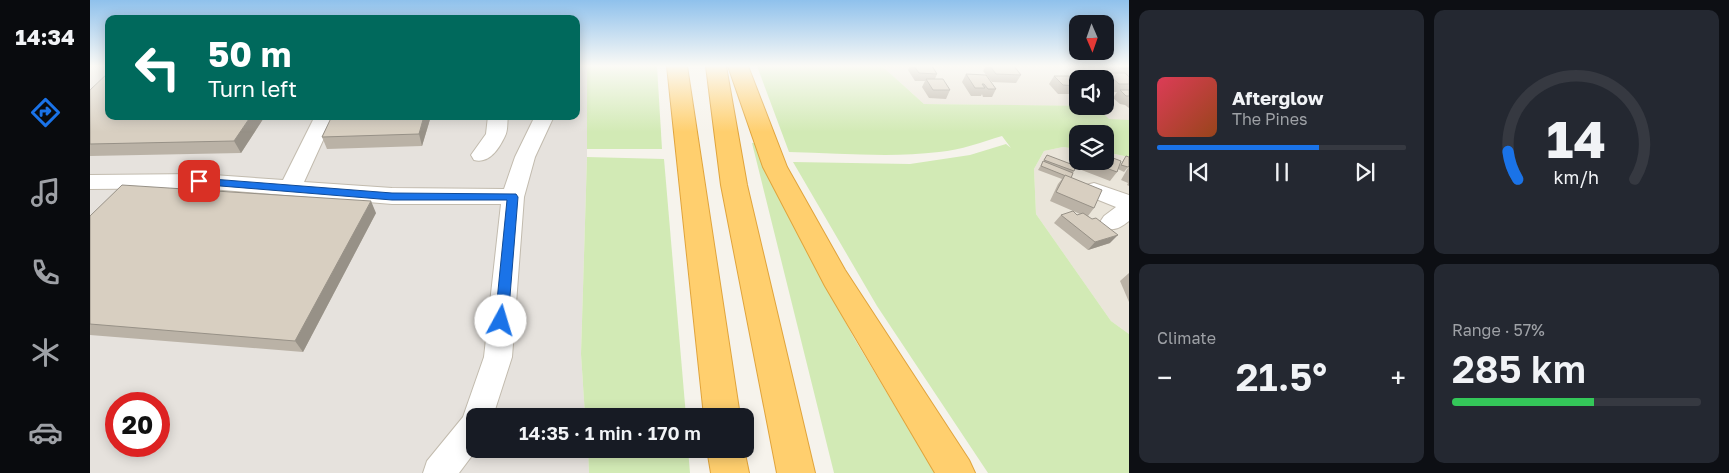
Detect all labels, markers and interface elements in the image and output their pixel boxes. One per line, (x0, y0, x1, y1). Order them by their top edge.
north arrow (1069, 15, 1114, 60)
map controls (1069, 15, 1114, 170)
text: 14:34 (15, 23, 75, 50)
text: 50 m (208, 33, 291, 75)
icon: left (125, 35, 190, 100)
button: sound (1069, 70, 1114, 115)
text: Turn left (208, 75, 297, 102)
text: Afterglow (1232, 86, 1323, 109)
icon: directions (28, 95, 63, 130)
text: 14 (1547, 107, 1606, 169)
text: The Pines (1232, 109, 1307, 129)
button: layers (1069, 125, 1114, 170)
icon: previous (1185, 158, 1213, 186)
icon: pause (1268, 158, 1296, 186)
icon: next (1351, 158, 1379, 186)
pin (178, 160, 220, 202)
text: km/h (1554, 166, 1599, 188)
icon: arrive (185, 167, 213, 195)
icon: music (28, 175, 63, 210)
icon: phone (28, 255, 63, 290)
position arrow (474, 294, 526, 346)
text: Range · 57% (1452, 320, 1545, 340)
text: Climate (1157, 328, 1216, 348)
icon: climate (28, 335, 63, 370)
text: 285 km (1452, 346, 1586, 391)
text: 21.5° (1236, 354, 1327, 399)
text: − (1157, 361, 1172, 394)
text: + (1391, 361, 1406, 394)
speed limit sign: 20 (105, 392, 170, 457)
icon: car (28, 415, 63, 450)
text: 14:35 · 1 min · 170 m (519, 421, 701, 444)

